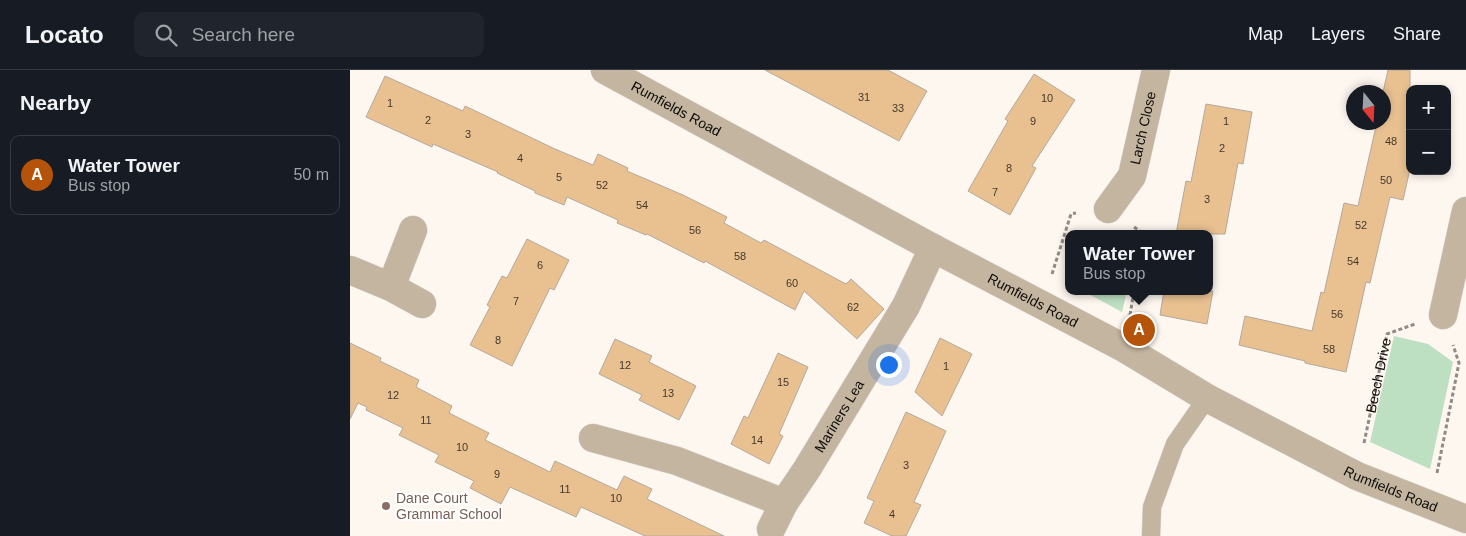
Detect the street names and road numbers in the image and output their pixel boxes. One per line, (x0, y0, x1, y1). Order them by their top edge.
street label: Rumfields Road (629, 78, 724, 139)
street label: Larch Close (1127, 90, 1159, 166)
street label: Rumfields Road (985, 270, 1081, 331)
street label: Beech Drive (1363, 336, 1394, 414)
street label: Mariners Lea (811, 377, 867, 455)
street label: Rumfields Road (1341, 463, 1440, 515)

